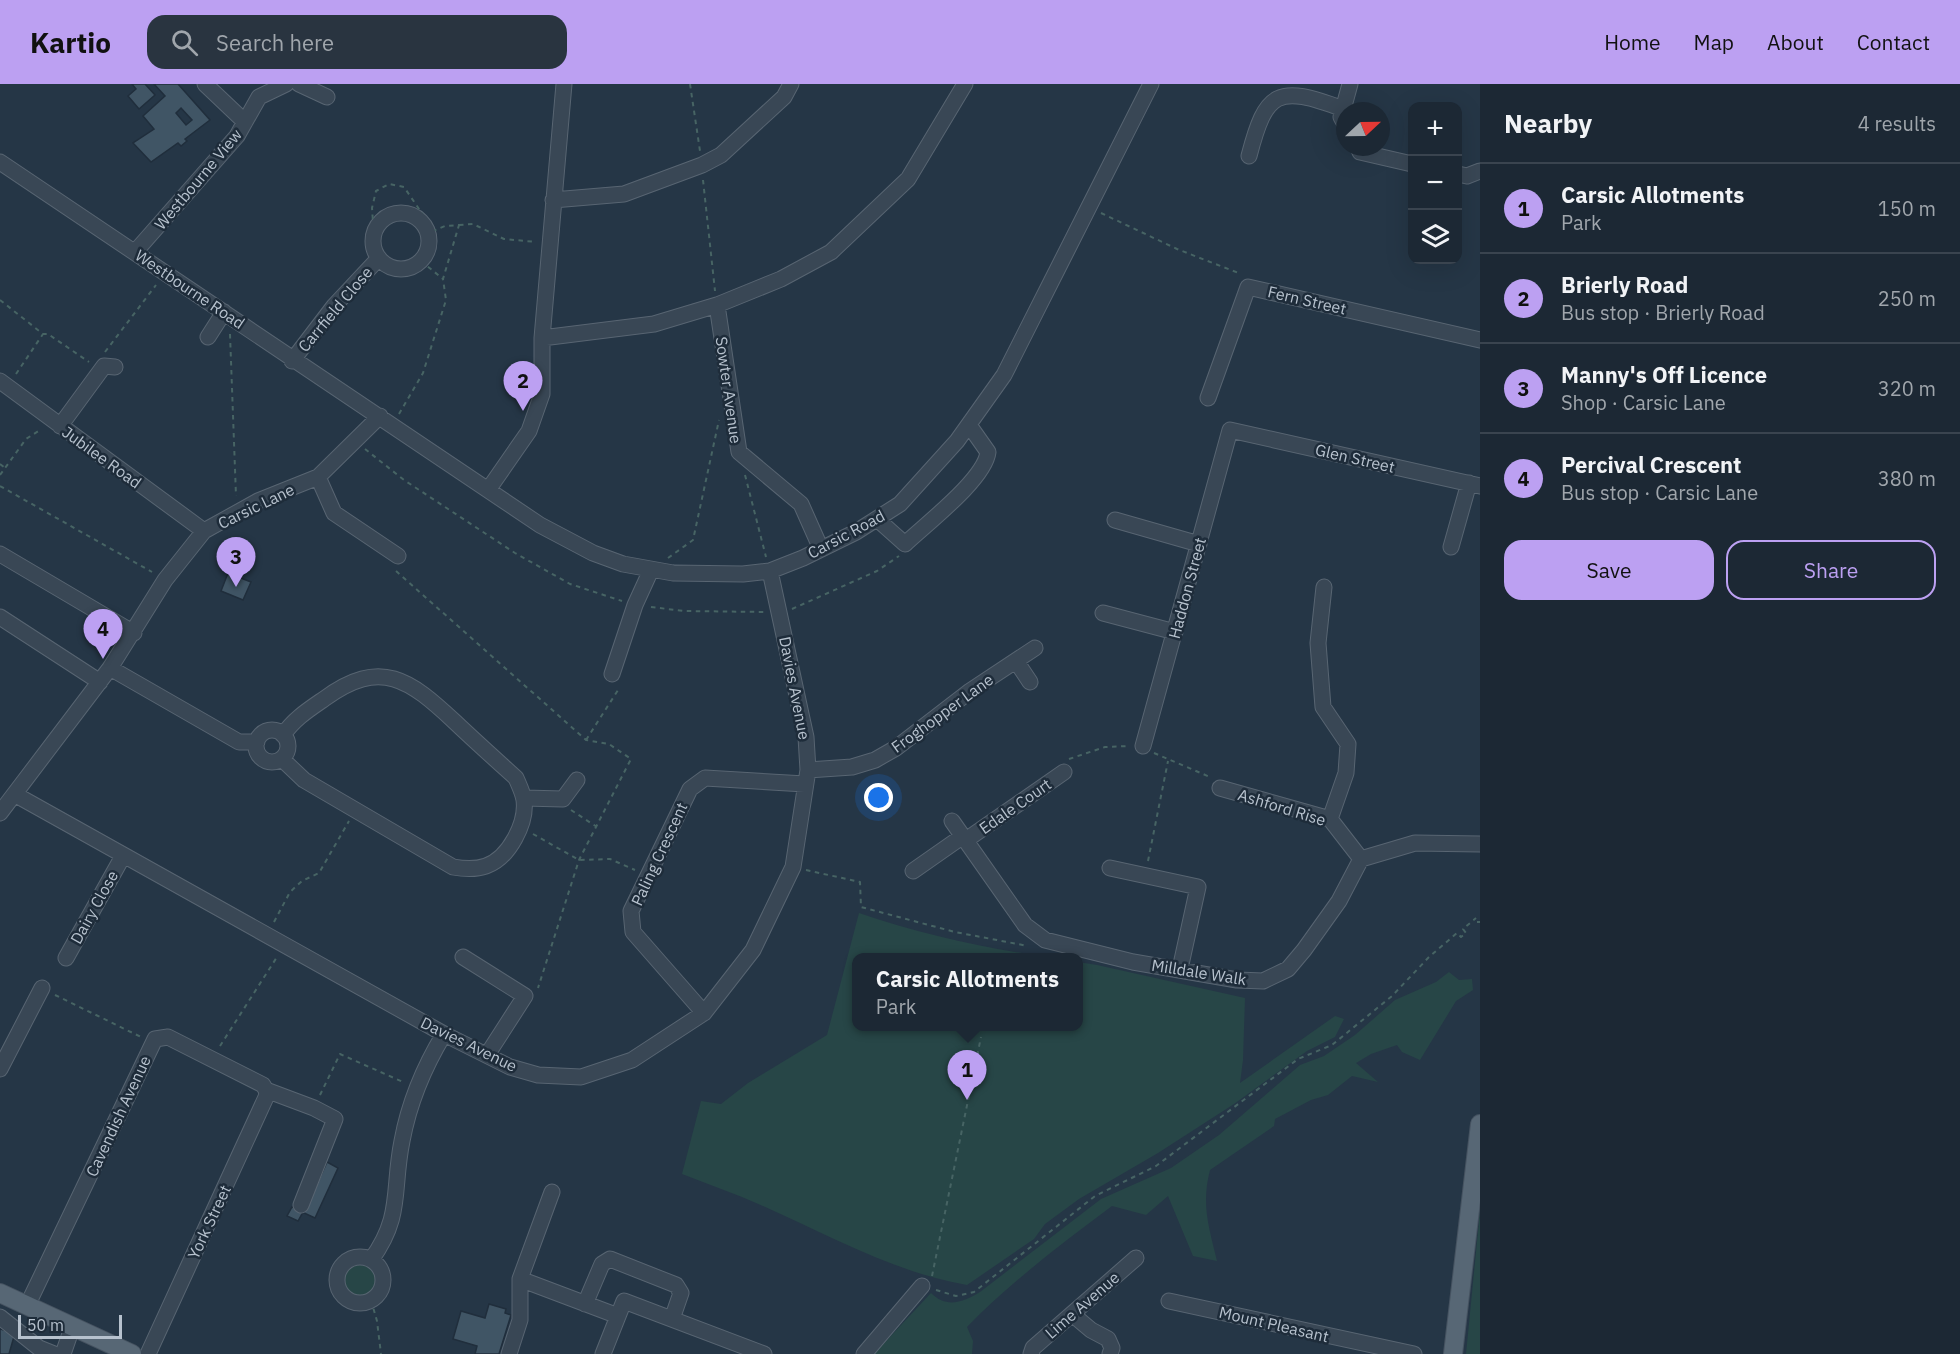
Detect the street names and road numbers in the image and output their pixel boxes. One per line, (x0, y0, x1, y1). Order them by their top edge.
street label: Westbourne View (150, 124, 246, 234)
street label: Westbourne Road (131, 245, 249, 333)
street label: Carrfield Close (293, 262, 377, 356)
street label: Fern Street (1266, 281, 1348, 319)
street label: Sowter Avenue (712, 335, 746, 445)
street label: Jubilee Road (58, 422, 146, 492)
street label: Glen Street (1313, 439, 1397, 477)
street label: Carsic Lane (215, 479, 298, 533)
street label: Carsic Road (804, 505, 888, 563)
street label: Haddon Street (1164, 535, 1210, 641)
street label: Davies Avenue (775, 635, 815, 742)
street label: Froghopper Lane (887, 669, 997, 757)
street label: Edale Court (975, 774, 1055, 838)
street label: Ashford Rise (1236, 784, 1329, 830)
street label: Paling Crescent (626, 799, 692, 909)
street label: Dairy Close (66, 867, 122, 947)
street label: Milldale Walk (1150, 955, 1248, 989)
street label: Davies Avenue (418, 1012, 521, 1076)
street label: Cavendish Avenue (81, 1052, 155, 1180)
street label: York Street (183, 1182, 235, 1262)
street label: Lime Avenue (1041, 1267, 1123, 1343)
street label: Mount Pleasant (1217, 1302, 1331, 1346)

